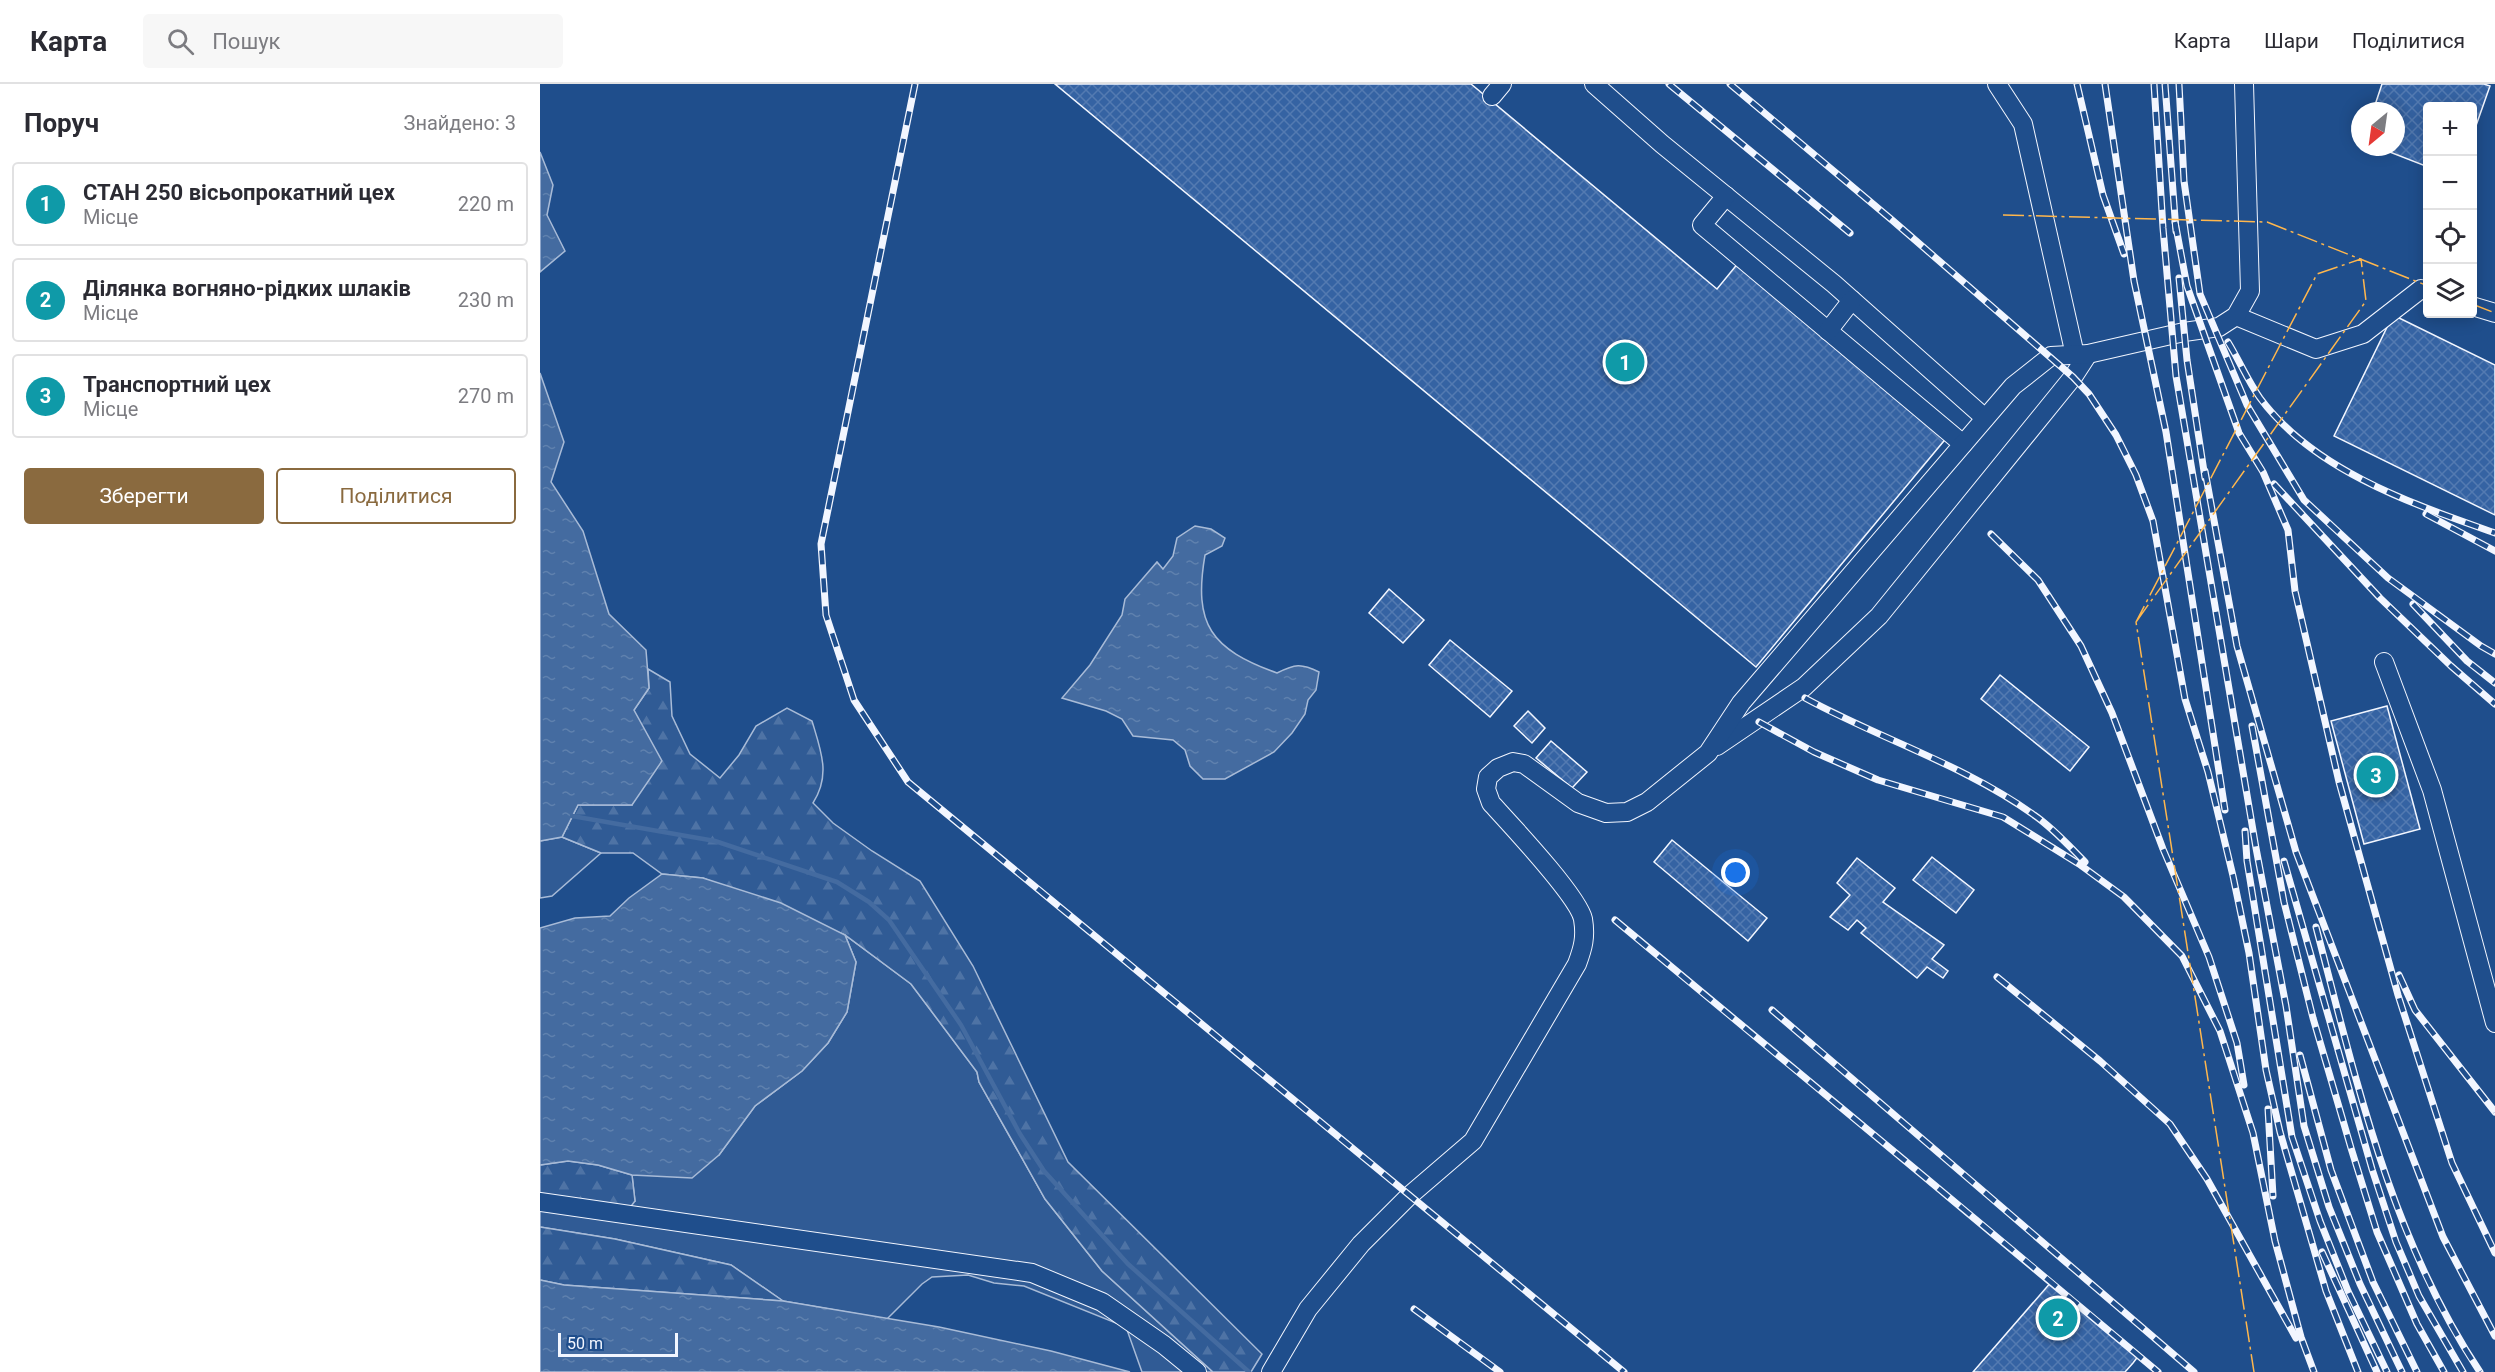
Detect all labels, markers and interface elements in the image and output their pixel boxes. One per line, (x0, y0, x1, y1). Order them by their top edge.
search box (143, 14, 563, 68)
text: Карта (30, 25, 107, 58)
icon: search (164, 25, 197, 58)
text: Пошук (212, 29, 280, 54)
text: Карта (2174, 29, 2231, 53)
text: Шари (2264, 29, 2319, 53)
text: Поділитися (2352, 29, 2465, 53)
north arrow (2351, 102, 2405, 156)
map controls (2423, 102, 2477, 318)
button: + (2423, 102, 2477, 156)
text: Поруч (24, 108, 99, 138)
text: Знайдено: 3 (404, 111, 516, 135)
button: − (2423, 156, 2477, 210)
text: СТАН 250 вісьопрокатний цех (83, 180, 395, 205)
text: 1 (40, 192, 51, 216)
text: 220 m (458, 192, 514, 216)
text: Місце (83, 205, 138, 229)
button: locate (2423, 210, 2477, 264)
button: layers (2423, 264, 2477, 318)
text: Ділянка вогняно-рідких шлаків (83, 276, 411, 301)
text: 2 (40, 288, 51, 312)
text: 230 m (458, 288, 514, 312)
text: Місце (83, 301, 138, 325)
pin: 1 (1606, 340, 1644, 384)
text: Транспортний цех (83, 372, 271, 397)
text: 3 (40, 384, 51, 408)
text: 270 m (458, 384, 514, 408)
text: Місце (83, 397, 138, 421)
button: Зберегти (24, 468, 264, 524)
button: Поділитися (276, 468, 516, 524)
pin: 3 (2356, 752, 2396, 798)
your location (1721, 858, 1750, 887)
pin: 2 (2038, 1296, 2078, 1340)
scale bar (558, 1330, 678, 1358)
text: 50 m (567, 1334, 603, 1353)

